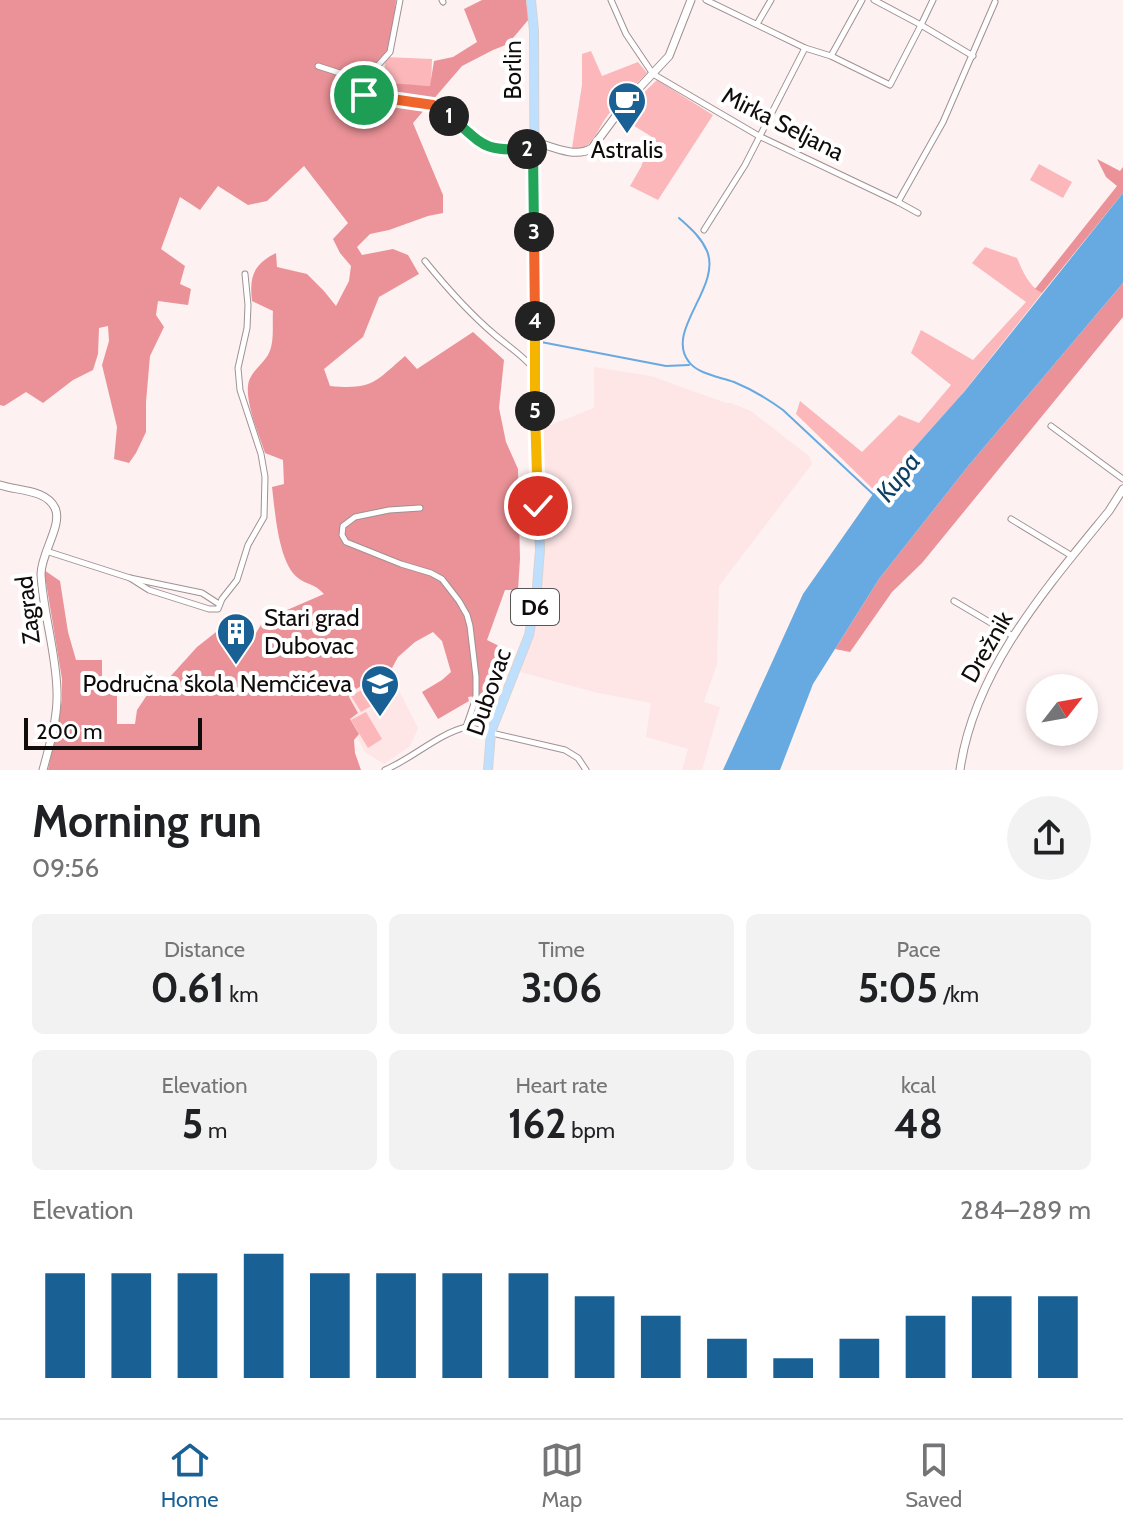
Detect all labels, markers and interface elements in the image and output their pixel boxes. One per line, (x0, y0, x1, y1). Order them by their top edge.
street label: Borlin (498, 40, 527, 100)
pin (330, 61, 398, 129)
icon: arrive (342, 73, 386, 117)
cafe icon: Astralis (606, 80, 648, 135)
street label: Mirka Seljana (717, 80, 849, 167)
pin: 1 (429, 96, 469, 136)
text: 1 (445, 102, 453, 129)
pin: 2 (507, 129, 547, 169)
text: 2 (521, 135, 533, 162)
place label: Astralis (591, 135, 663, 164)
pin: 3 (514, 212, 554, 252)
text: 3 (528, 218, 540, 245)
pin: 4 (515, 301, 555, 341)
text: 4 (528, 307, 542, 334)
pin: 5 (515, 391, 555, 431)
text: 5 (529, 397, 541, 424)
water label: Kupa (869, 446, 927, 508)
pin (504, 472, 572, 540)
icon: check (516, 484, 560, 528)
street label: Zagrad (9, 574, 46, 646)
road number: D6 (511, 589, 559, 625)
place label: Stari grad Dubovac (264, 603, 360, 660)
street label: Drežnik (955, 606, 1019, 688)
building icon: Stari grad Dubovac (215, 611, 257, 666)
street label: Dubovac (460, 644, 517, 739)
school or university icon: Područna škola Nemčićeva (359, 663, 401, 718)
place label: Područna škola Nemčićeva (83, 669, 352, 698)
north arrow (1026, 674, 1098, 746)
map controls (1026, 674, 1098, 746)
scale bar (24, 714, 202, 750)
text: 200 m (36, 718, 102, 745)
text: Morning run (32, 795, 262, 848)
button: share (1007, 796, 1091, 880)
text: 09:56 (32, 852, 99, 884)
text: Distance (164, 936, 245, 963)
text: Time (538, 936, 585, 963)
text: Pace (897, 936, 940, 963)
text: 0.61 (150, 963, 224, 1012)
text: 3:06 (521, 963, 602, 1012)
text: 5:05 (858, 963, 938, 1012)
text: km (224, 981, 259, 1008)
text: /km (938, 981, 979, 1008)
text: Elevation (162, 1072, 247, 1099)
text: Heart rate (515, 1072, 608, 1099)
text: kcal (901, 1072, 936, 1099)
text: 5 (182, 1099, 203, 1148)
text: 162 (508, 1099, 566, 1148)
text: 48 (894, 1099, 943, 1148)
text: m (203, 1117, 227, 1144)
text: bpm (566, 1117, 615, 1144)
text: Elevation (32, 1194, 134, 1226)
text: 284–289 m (960, 1194, 1091, 1226)
tab: Home (161, 1438, 219, 1513)
tab: Map (540, 1438, 584, 1513)
tab: Saved (905, 1438, 962, 1513)

